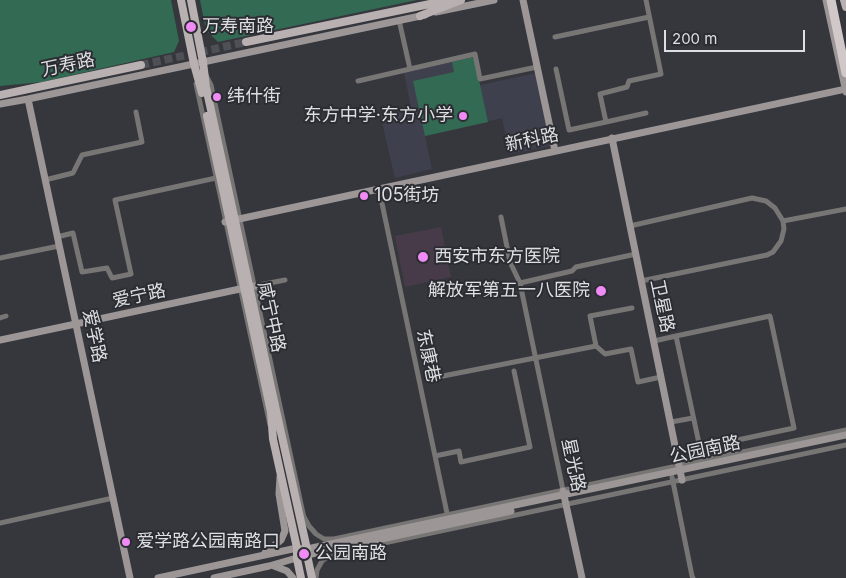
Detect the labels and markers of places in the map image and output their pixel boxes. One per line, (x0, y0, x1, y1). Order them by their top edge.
place label: 万寿南路 (202, 16, 274, 38)
marker: 万寿南路 (184, 20, 198, 34)
place label: 纬什街 (227, 86, 281, 108)
marker: 纬什街 (211, 91, 223, 103)
place label: 东方中学·东方小学 (304, 105, 453, 127)
marker: 东方中学·东方小学 (457, 110, 469, 122)
place label: 105街坊 (374, 185, 440, 207)
marker: 105街坊 (358, 190, 370, 202)
place label: 西安市东方医院 (434, 246, 560, 268)
marker: 西安市东方医院 (416, 250, 430, 264)
place label: 解放军第五一八医院 (428, 280, 590, 302)
marker: 解放军第五一八医院 (594, 284, 608, 298)
place label: 爱学路公园南路口 (136, 531, 280, 553)
marker: 爱学路公园南路口 (120, 536, 132, 548)
place label: 公园南路 (315, 543, 387, 565)
marker: 公园南路 (297, 547, 311, 561)

